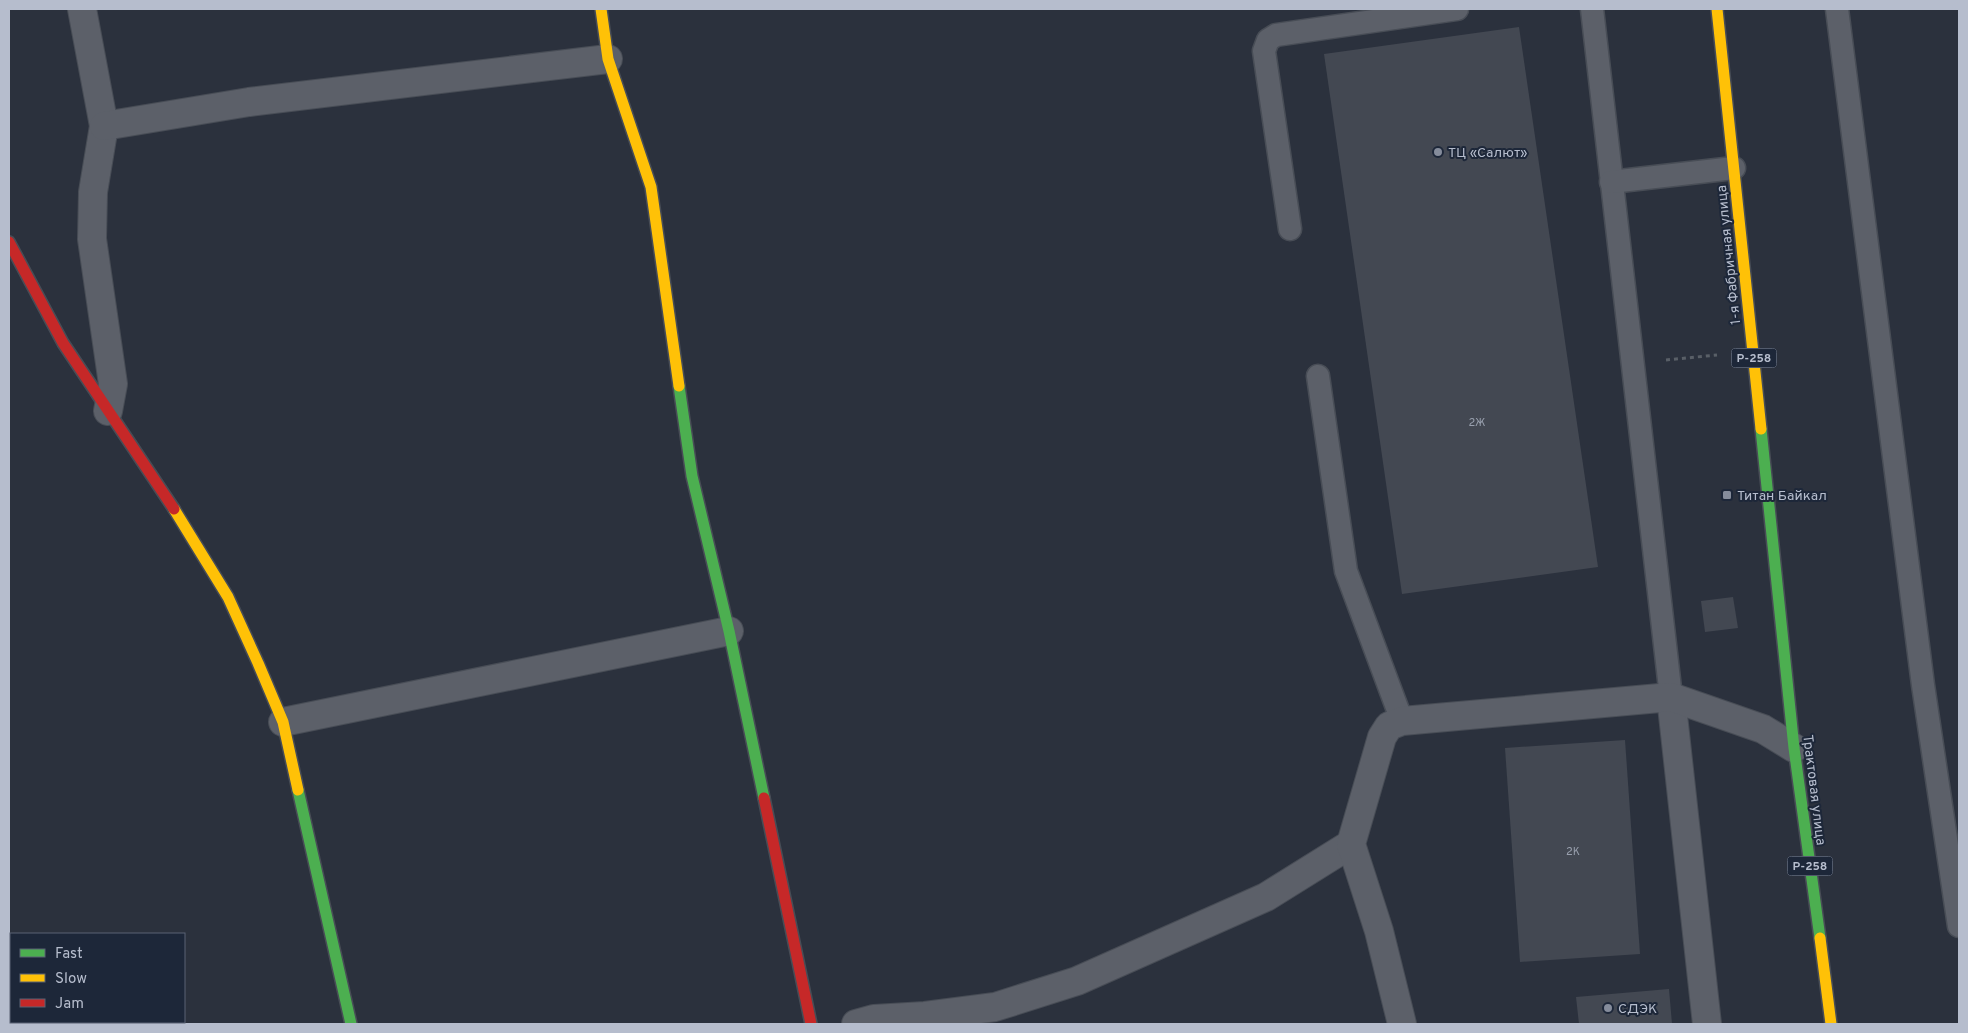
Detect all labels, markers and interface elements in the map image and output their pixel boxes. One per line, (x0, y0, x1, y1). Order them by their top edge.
place label: ТЦ «Салют» (1448, 145, 1528, 162)
marker: ТЦ «Салют» (1432, 146, 1444, 158)
street label: 1-я Фабричная улица (1714, 184, 1745, 325)
road number: Р-258 (1732, 348, 1776, 368)
house number: 2Ж (1468, 416, 1486, 430)
place label: Титан Байкал (1737, 488, 1827, 505)
marker: Титан Байкал (1721, 489, 1733, 501)
street label: Трактовая улица (1798, 734, 1829, 846)
house number: 2К (1566, 845, 1580, 859)
road number: Р-258 (1788, 856, 1832, 876)
legend (10, 933, 185, 1023)
text: Fast (55, 945, 83, 964)
text: Slow (55, 970, 87, 989)
text: Jam (55, 995, 84, 1014)
place label: СДЭК (1618, 1001, 1657, 1018)
marker: СДЭК (1602, 1002, 1614, 1014)

